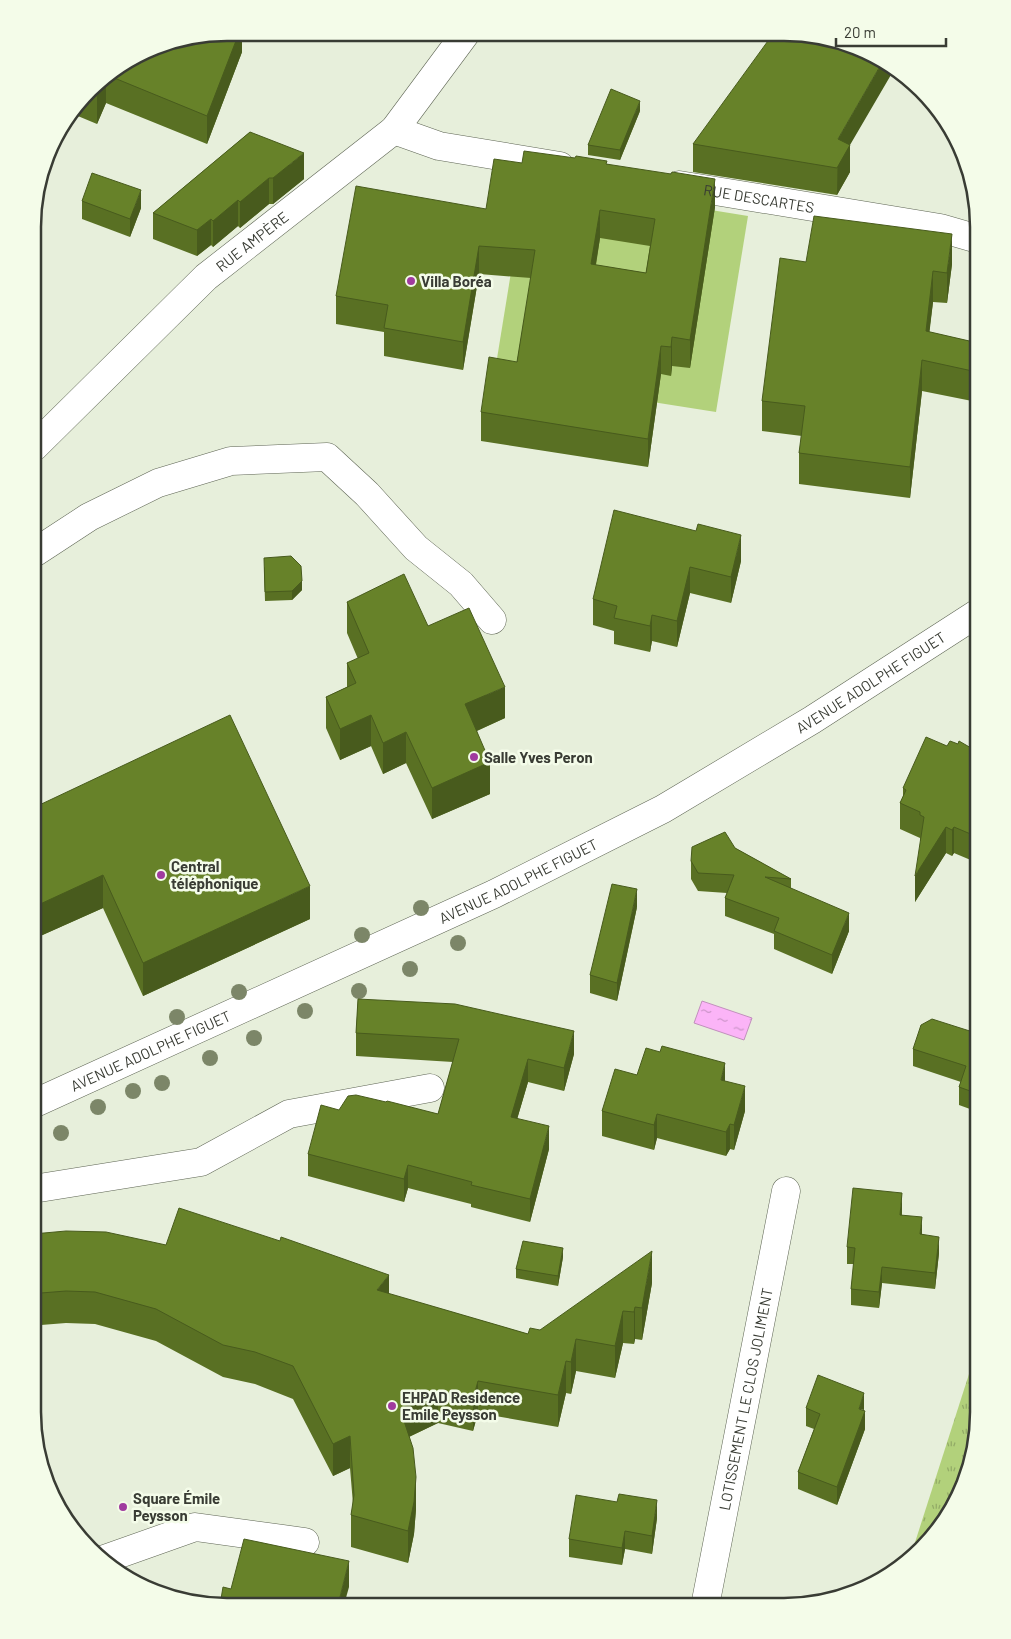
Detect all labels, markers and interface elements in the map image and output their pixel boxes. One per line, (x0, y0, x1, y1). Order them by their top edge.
scale bar (836, 15, 946, 47)
text: 20 m (844, 23, 876, 41)
street label: RUE DESCARTES (702, 180, 816, 216)
street label: RUE AMPÈRE (212, 207, 292, 275)
place label: Villa Boréa (421, 272, 492, 290)
marker: Villa Boréa (405, 275, 417, 287)
street label: AVENUE ADOLPHE FIGUET (792, 628, 949, 737)
place label: Salle Yves Peron (484, 748, 593, 766)
marker: Salle Yves Peron (468, 751, 480, 763)
street label: AVENUE ADOLPHE FIGUET (436, 835, 600, 927)
place label: Central téléphonique (171, 857, 259, 892)
marker: Central téléphonique (155, 869, 167, 881)
street label: AVENUE ADOLPHE FIGUET (67, 1006, 233, 1095)
street label: LOTISSEMENT LE CLOS JOLIMENT (715, 1286, 776, 1512)
place label: EHPAD Residence Emile Peysson (402, 1388, 520, 1423)
marker: EHPAD Residence Emile Peysson (386, 1400, 398, 1412)
place label: Square Émile Peysson (133, 1489, 220, 1524)
marker: Square Émile Peysson (117, 1501, 129, 1513)

